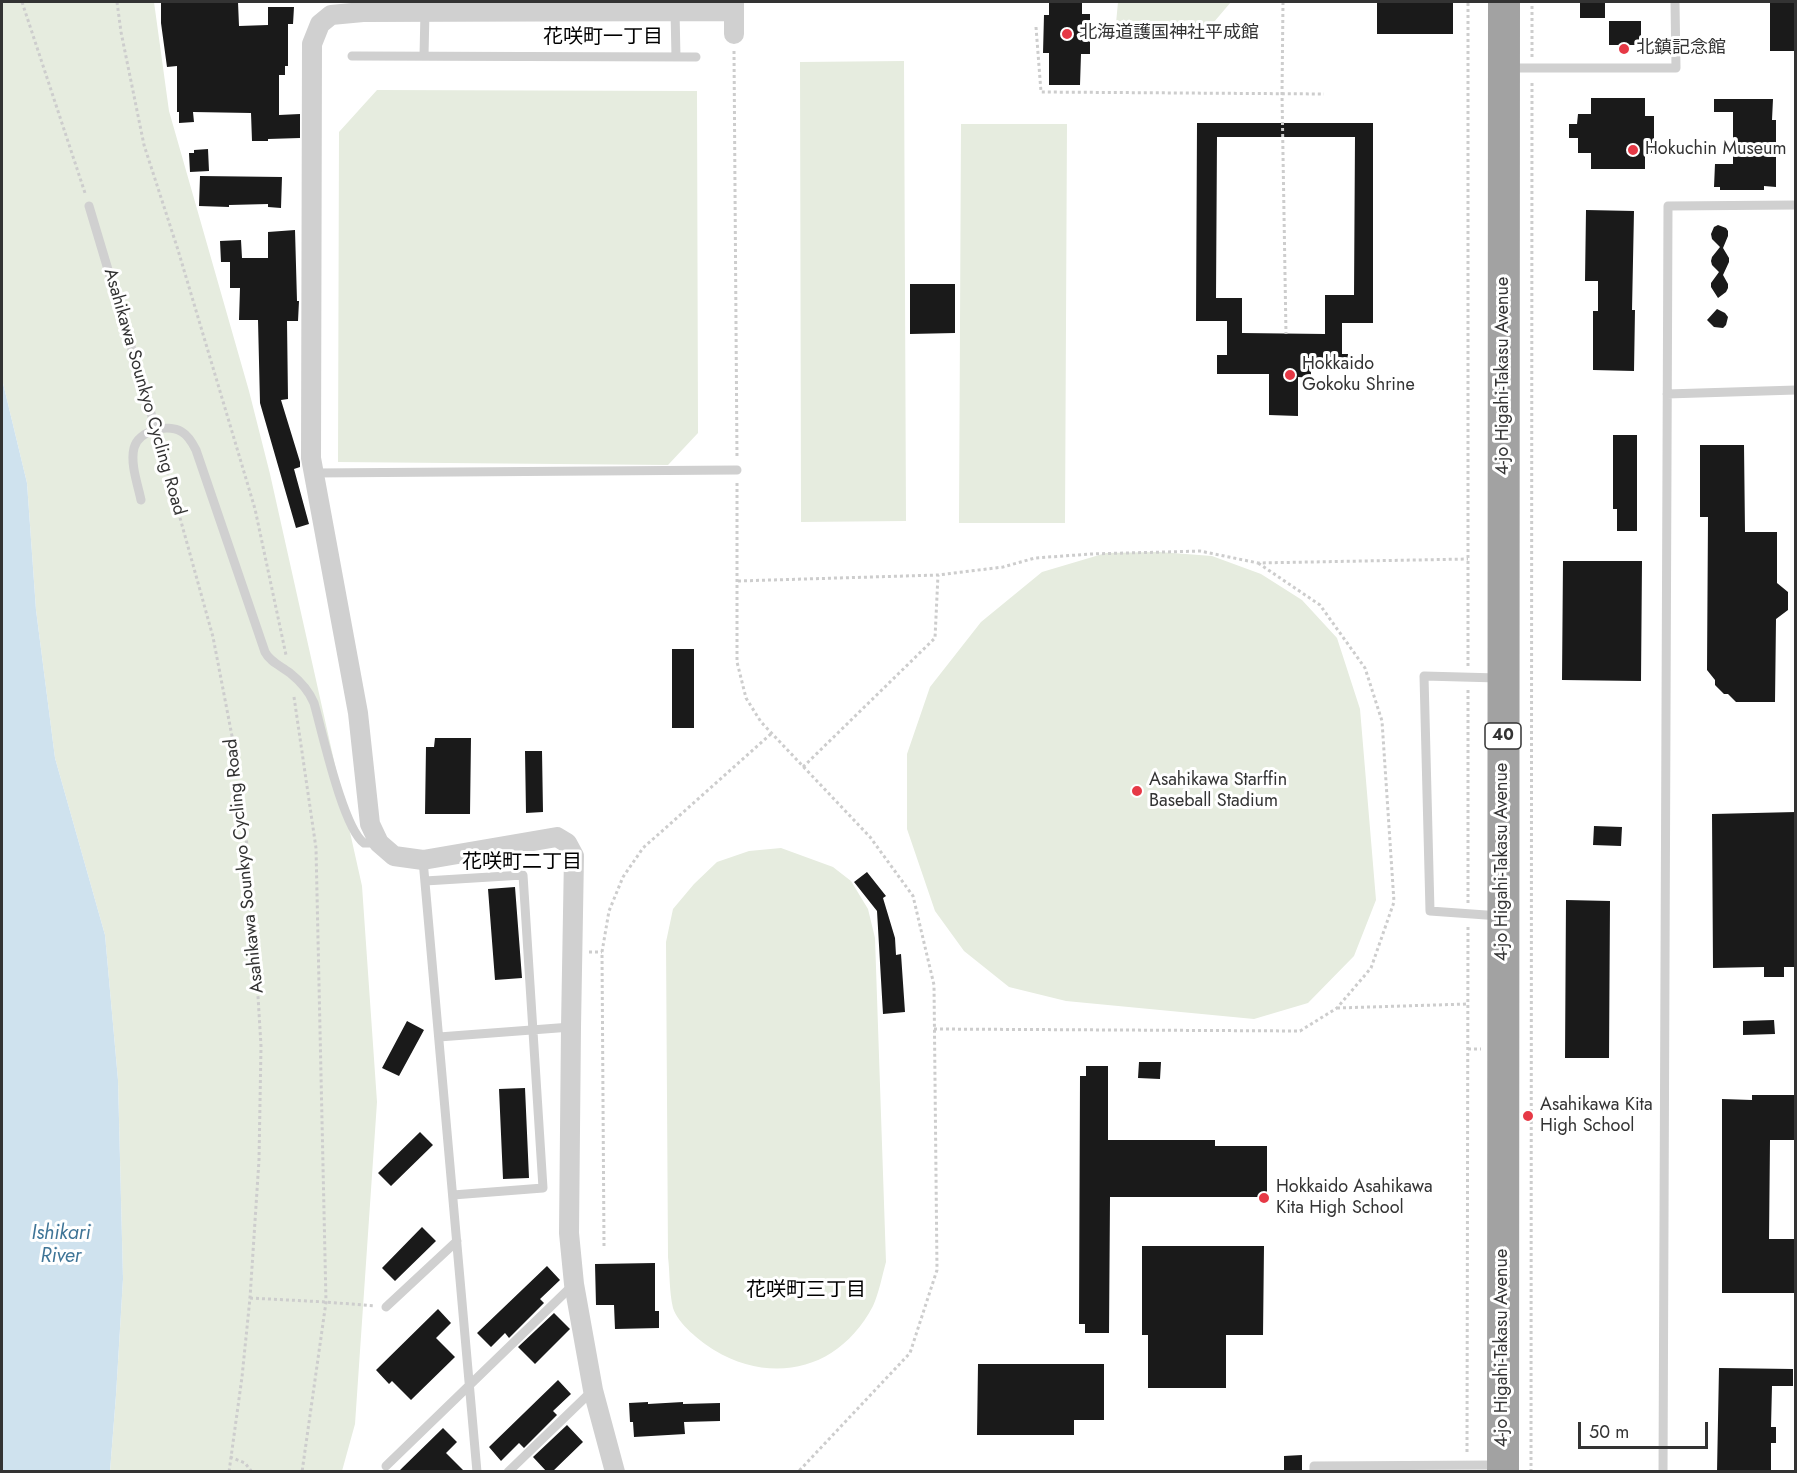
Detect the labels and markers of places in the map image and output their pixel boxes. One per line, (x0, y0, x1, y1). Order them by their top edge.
place label: 北海道護国神社平成館 (1079, 23, 1259, 45)
marker: 北海道護国神社平成館 (1060, 27, 1074, 41)
place label: 北鎮記念館 (1636, 38, 1726, 60)
marker: 北鎮記念館 (1617, 42, 1631, 56)
place label: Hokuchin Museum (1645, 139, 1787, 161)
marker: Hokuchin Museum (1626, 143, 1640, 157)
place label: Hokkaido Gokoku Shrine (1302, 354, 1415, 397)
marker: Hokkaido Gokoku Shrine (1283, 368, 1297, 382)
place label: Asahikawa Starffin Baseball Stadium (1149, 770, 1287, 812)
marker: Asahikawa Starffin Baseball Stadium (1130, 784, 1144, 798)
place label: Asahikawa Kita High School (1540, 1095, 1653, 1138)
marker: Asahikawa Kita High School (1521, 1109, 1535, 1123)
place label: Hokkaido Asahikawa Kita High School (1276, 1177, 1433, 1220)
marker: Hokkaido Asahikawa Kita High School (1257, 1191, 1271, 1205)

